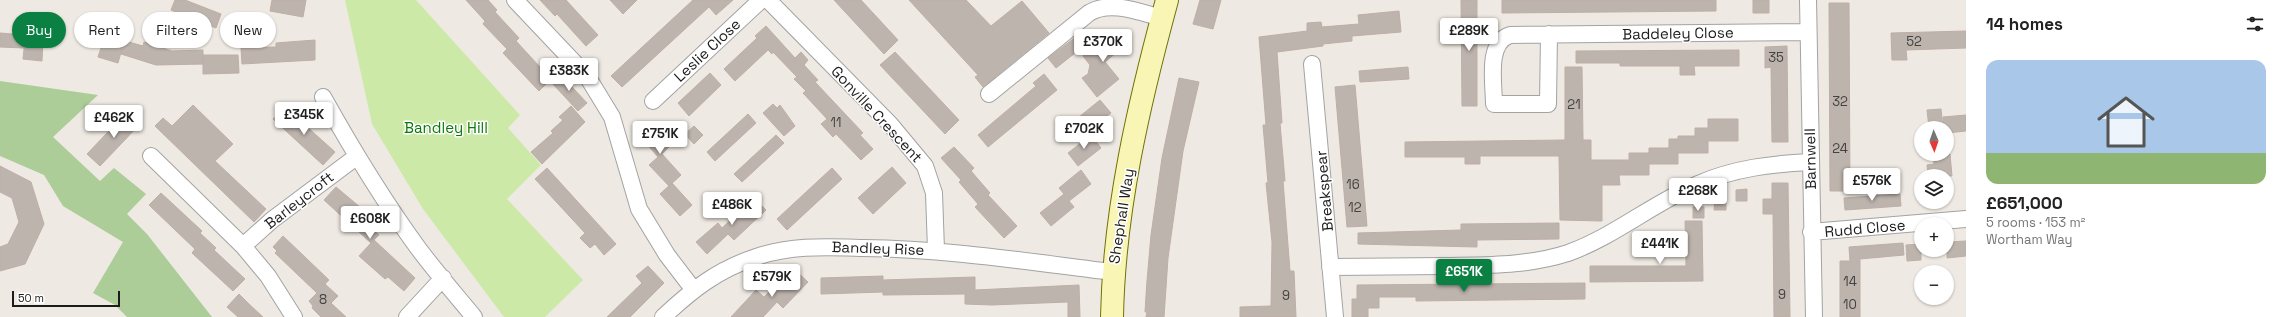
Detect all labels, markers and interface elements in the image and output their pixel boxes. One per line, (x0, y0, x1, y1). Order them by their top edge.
chip: Buy (12, 12, 66, 48)
chip: Rent (74, 12, 134, 48)
chip: Filters (142, 12, 212, 48)
chip: New (220, 12, 276, 48)
text: 14 homes (1986, 13, 2063, 35)
icon: filters (2244, 13, 2266, 35)
street label: Leslie Close (670, 14, 744, 86)
pin: £289K (1441, 18, 1497, 52)
text: £289K (1449, 22, 1489, 39)
street label: Baddeley Close (1622, 23, 1734, 43)
pin: £370K (1075, 29, 1131, 63)
text: £370K (1083, 33, 1123, 50)
house number: 52 (1906, 33, 1922, 50)
house number: 35 (1768, 49, 1784, 66)
pin: £383K (541, 58, 597, 92)
text: £383K (549, 62, 589, 79)
street label: Gonville Crescent (827, 62, 927, 166)
icon: home (2090, 86, 2162, 158)
house number: 32 (1832, 93, 1848, 110)
house number: 21 (1567, 96, 1581, 113)
pin: £345K (276, 102, 332, 136)
pin: £462K (86, 105, 142, 139)
text: £345K (284, 106, 324, 123)
text: £462K (94, 109, 134, 126)
house number: 11 (831, 114, 841, 131)
pin: £702K (1056, 116, 1112, 150)
park label: Bandley Hill (404, 118, 488, 137)
text: £702K (1064, 120, 1104, 137)
pin: £751K (632, 121, 688, 155)
north arrow (1914, 121, 1954, 161)
map controls (1914, 121, 1954, 305)
text: £751K (641, 125, 679, 142)
street label: Barnwell (1800, 128, 1820, 190)
house number: 24 (1832, 140, 1848, 157)
street label: Breakspear (1311, 149, 1337, 232)
street label: Barleycroft (261, 167, 337, 233)
street label: Shephall Way (1104, 167, 1138, 265)
pin: £576K (1844, 168, 1900, 202)
button: layers (1914, 169, 1954, 209)
text: £576K (1852, 172, 1892, 189)
house number: 16 (1346, 176, 1360, 193)
pin: £268K (1670, 178, 1726, 212)
text: £268K (1678, 182, 1718, 199)
pin: £486K (704, 192, 760, 226)
text: £651,000 (1986, 192, 2063, 214)
text: £486K (712, 196, 752, 213)
house number: 12 (1348, 199, 1362, 216)
pin: £608K (342, 206, 398, 240)
text: £608K (350, 210, 390, 227)
text: 5 rooms · 153 m² (1986, 214, 2085, 231)
street label: Rudd Close (1824, 215, 1906, 241)
button: + (1914, 217, 1954, 257)
pin: £441K (1632, 231, 1688, 265)
text: Wortham Way (1986, 231, 2073, 248)
text: £441K (1641, 235, 1679, 252)
street label: Bandley Rise (831, 237, 925, 259)
pin: £651K (1436, 259, 1492, 293)
text: £651K (1445, 263, 1483, 280)
pin: £579K (744, 264, 800, 298)
button: − (1914, 265, 1954, 305)
text: £579K (752, 268, 792, 285)
house number: 14 (1843, 273, 1857, 290)
house number: 9 (1778, 286, 1786, 303)
house number: 9 (1282, 287, 1290, 304)
scale bar (12, 289, 120, 308)
text: 50 m (18, 291, 44, 305)
house number: 8 (319, 291, 327, 308)
house number: 10 (1843, 296, 1857, 313)

